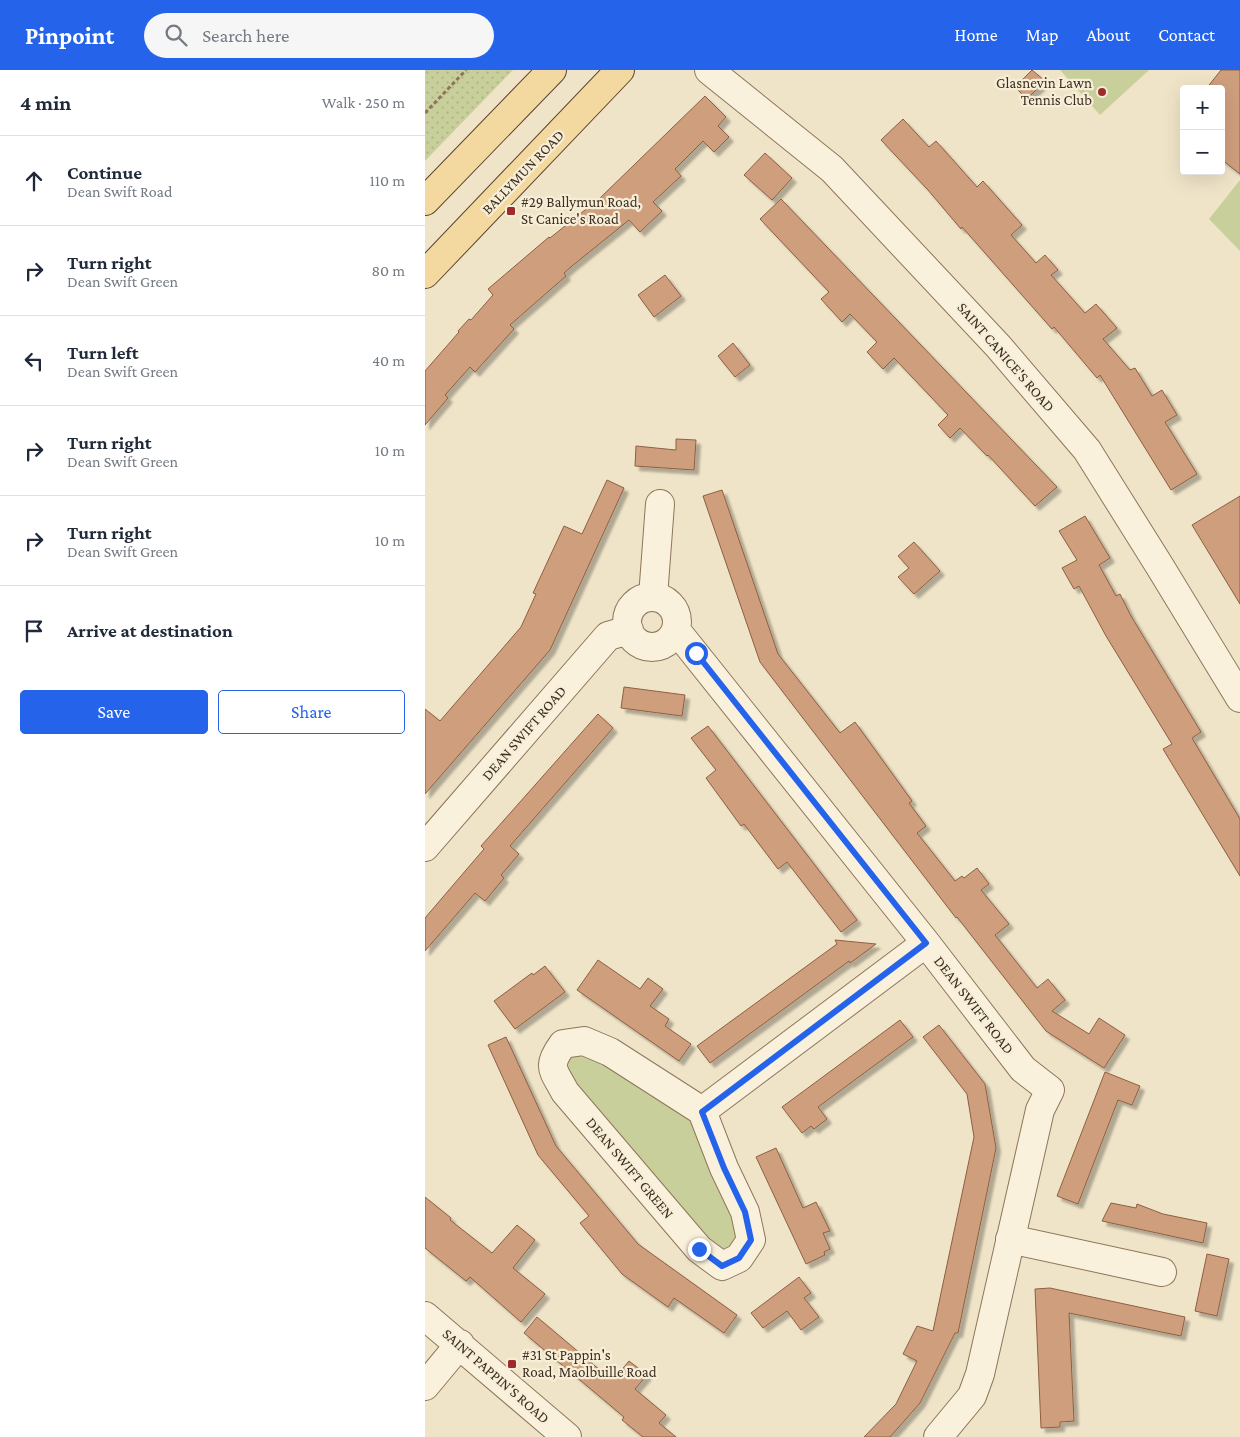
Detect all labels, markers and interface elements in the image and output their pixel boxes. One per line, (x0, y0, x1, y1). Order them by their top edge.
search box (144, 13, 494, 58)
icon: search (162, 21, 190, 49)
text: Pinpoint (25, 22, 114, 49)
text: Search here (202, 25, 289, 46)
text: Home (955, 25, 998, 45)
text: Map (1026, 25, 1058, 45)
text: About (1086, 25, 1130, 45)
text: Contact (1158, 25, 1215, 45)
place label: Glasnevin Lawn Tennis Club (996, 75, 1092, 108)
map controls (1180, 85, 1225, 175)
button: + (1180, 85, 1225, 130)
marker: Glasnevin Lawn Tennis Club (1096, 86, 1108, 98)
text: 4 min (20, 91, 71, 115)
text: Walk · 250 m (322, 94, 405, 111)
street label: BALLYMUN ROAD (479, 127, 567, 217)
button: − (1180, 130, 1225, 175)
text: Continue (67, 162, 142, 183)
icon: ahead (20, 167, 48, 195)
text: 110 m (369, 172, 405, 189)
text: Dean Swift Road (67, 183, 172, 200)
place label: #29 Ballymun Road, St Canice's Road (521, 194, 641, 227)
marker: #29 Ballymun Road, St Canice's Road (505, 205, 517, 217)
text: Turn right (67, 252, 152, 273)
icon: right (20, 257, 48, 285)
text: 80 m (371, 262, 405, 279)
text: Dean Swift Green (67, 273, 178, 290)
street label: SAINT CANICE'S ROAD (954, 299, 1058, 415)
text: Turn left (67, 342, 139, 363)
icon: left (20, 347, 48, 375)
text: 40 m (372, 352, 405, 369)
text: Dean Swift Green (67, 363, 178, 380)
text: Turn right (67, 432, 152, 453)
icon: right (20, 437, 48, 465)
text: 10 m (375, 442, 405, 459)
text: Dean Swift Green (67, 453, 178, 470)
text: Turn right (67, 522, 152, 543)
icon: right (20, 527, 48, 555)
text: 10 m (375, 532, 405, 549)
text: Dean Swift Green (67, 543, 178, 560)
icon: arrive (20, 617, 48, 645)
text: Arrive at destination (67, 620, 233, 641)
route start (685, 642, 708, 665)
street label: DEAN SWIFT ROAD (479, 683, 569, 783)
button: Save (20, 690, 208, 734)
button: Share (218, 690, 405, 734)
street label: DEAN SWIFT ROAD (931, 953, 1017, 1057)
street label: DEAN SWIFT GREEN (583, 1114, 677, 1222)
route end (688, 1238, 711, 1261)
street label: SAINT PAPPIN'S ROAD (439, 1325, 553, 1427)
place label: #31 St Pappin's Road, Maolbuille Road (522, 1347, 657, 1380)
marker: #31 St Pappin's Road, Maolbuille Road (506, 1358, 518, 1370)

